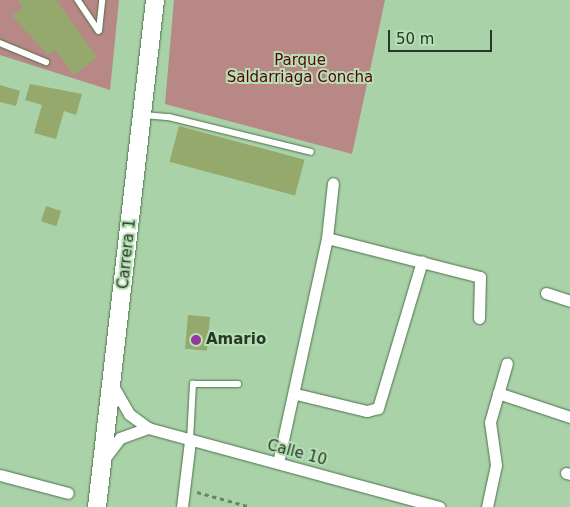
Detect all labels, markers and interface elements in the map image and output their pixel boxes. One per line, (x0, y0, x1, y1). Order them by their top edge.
scale bar (390, 20, 494, 52)
text: 50 m (396, 30, 434, 48)
park label: Parque Saldarriaga Concha (227, 51, 373, 86)
street label: Carrera 1 (114, 218, 140, 290)
place label: Amario (206, 331, 266, 349)
marker: Amario (190, 334, 202, 346)
street label: Calle 10 (265, 436, 329, 470)

